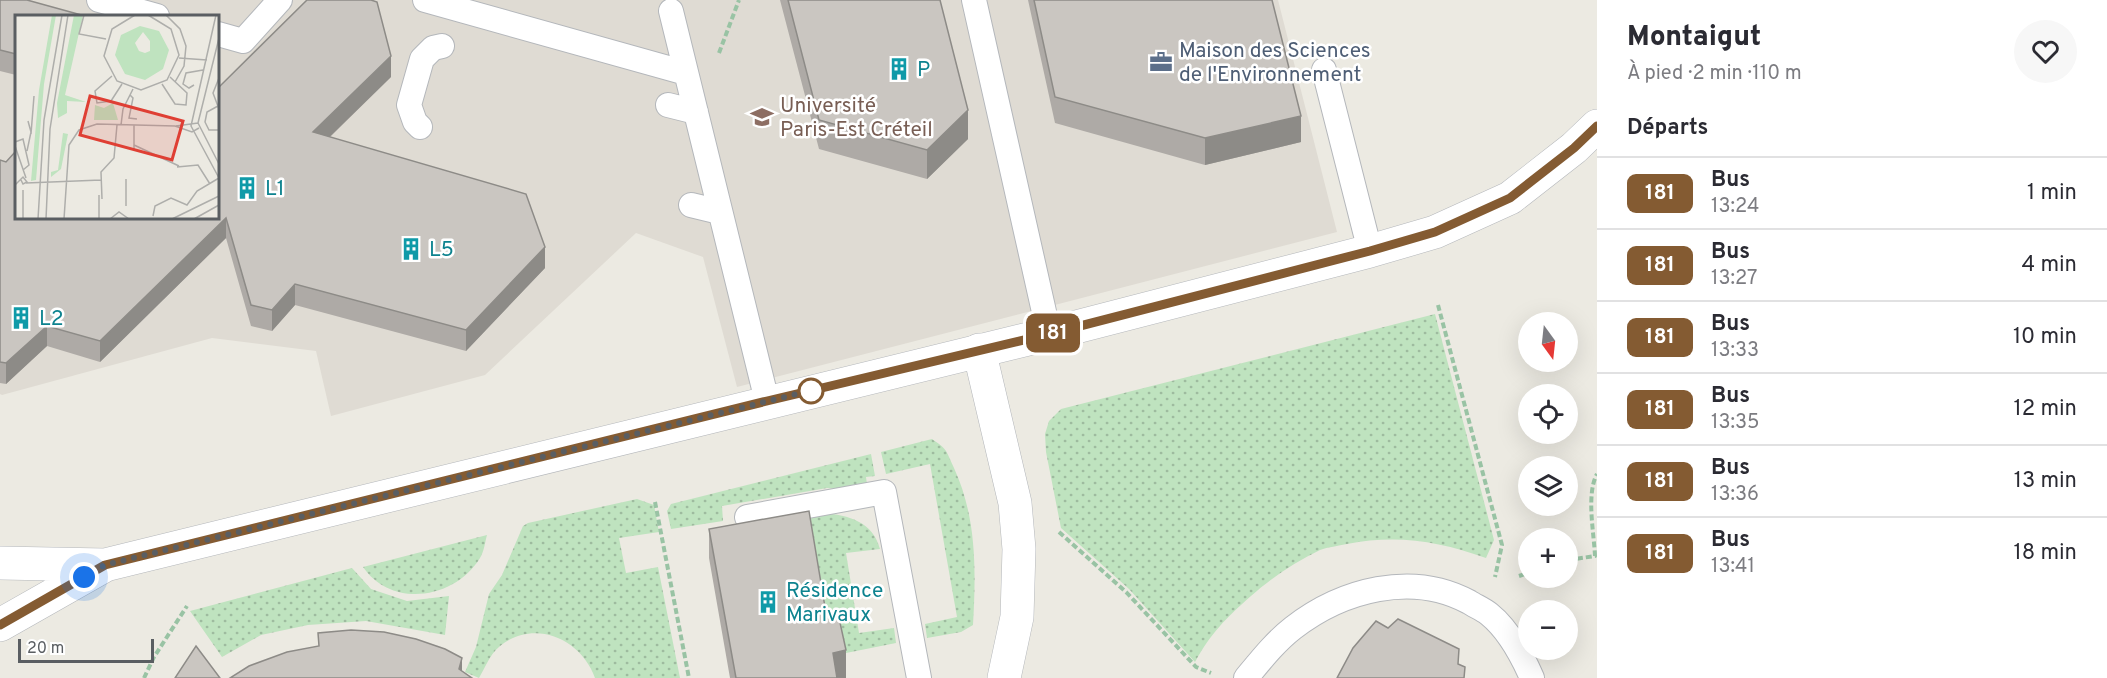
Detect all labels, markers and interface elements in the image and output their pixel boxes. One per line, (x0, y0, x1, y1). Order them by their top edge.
inset map (15, 15, 219, 219)
text: Montaigut (1627, 20, 1761, 56)
button: heart (2014, 20, 2077, 83)
place label: Maison des Sciences de l'Environnement (1179, 38, 1371, 89)
office icon: Maison des Sciences de l'Environnement (1148, 49, 1174, 75)
building icon: P (886, 56, 912, 82)
place label: P (917, 57, 930, 84)
text: À pied · 2 min · 110 m (1627, 61, 1802, 87)
place label: Université Paris-Est Créteil (780, 93, 933, 144)
school or university icon: Université Paris-Est Créteil (749, 104, 775, 130)
text: Départs (1627, 115, 1708, 142)
text: Bus (1711, 167, 1750, 194)
building icon: L1 (234, 175, 260, 201)
place label: L1 (265, 176, 285, 203)
text: 181 (1645, 180, 1675, 207)
text: 1 min (2027, 180, 2077, 207)
text: 13:24 (1711, 194, 1759, 220)
building icon: L5 (398, 236, 424, 262)
place label: L5 (429, 237, 454, 264)
text: Bus (1711, 239, 1750, 266)
text: 181 (1645, 252, 1675, 279)
text: 4 min (2022, 252, 2077, 279)
text: 13:27 (1711, 266, 1757, 292)
building icon: L2 (8, 305, 34, 331)
place label: L2 (39, 306, 64, 333)
text: Bus (1711, 311, 1750, 338)
north arrow (1518, 312, 1578, 372)
map controls (1518, 312, 1578, 660)
line badge: 181 (1018, 314, 1088, 352)
text: 181 (1038, 320, 1068, 347)
text: 181 (1645, 324, 1675, 351)
text: 10 min (2013, 324, 2077, 351)
text: 13:33 (1711, 338, 1759, 364)
unlabelled marker (798, 378, 824, 404)
text: Bus (1711, 383, 1750, 410)
button: locate (1518, 384, 1578, 444)
text: 181 (1645, 396, 1675, 423)
text: 12 min (2014, 396, 2077, 423)
text: 13:35 (1711, 410, 1759, 436)
text: Bus (1711, 455, 1750, 482)
button: layers (1518, 456, 1578, 516)
text: 181 (1645, 468, 1675, 495)
text: 13 min (2014, 468, 2077, 495)
text: 13:36 (1711, 482, 1759, 508)
text: Bus (1711, 527, 1750, 554)
button: + (1518, 528, 1578, 588)
text: 181 (1645, 540, 1675, 567)
text: 18 min (2014, 540, 2077, 567)
text: 13:41 (1711, 554, 1755, 580)
your location (69, 562, 99, 592)
place label: Résidence Marivaux (786, 578, 883, 629)
building icon: Résidence Marivaux (755, 589, 781, 615)
button: − (1518, 600, 1578, 660)
scale bar (18, 636, 154, 664)
text: 20 m (27, 639, 64, 659)

